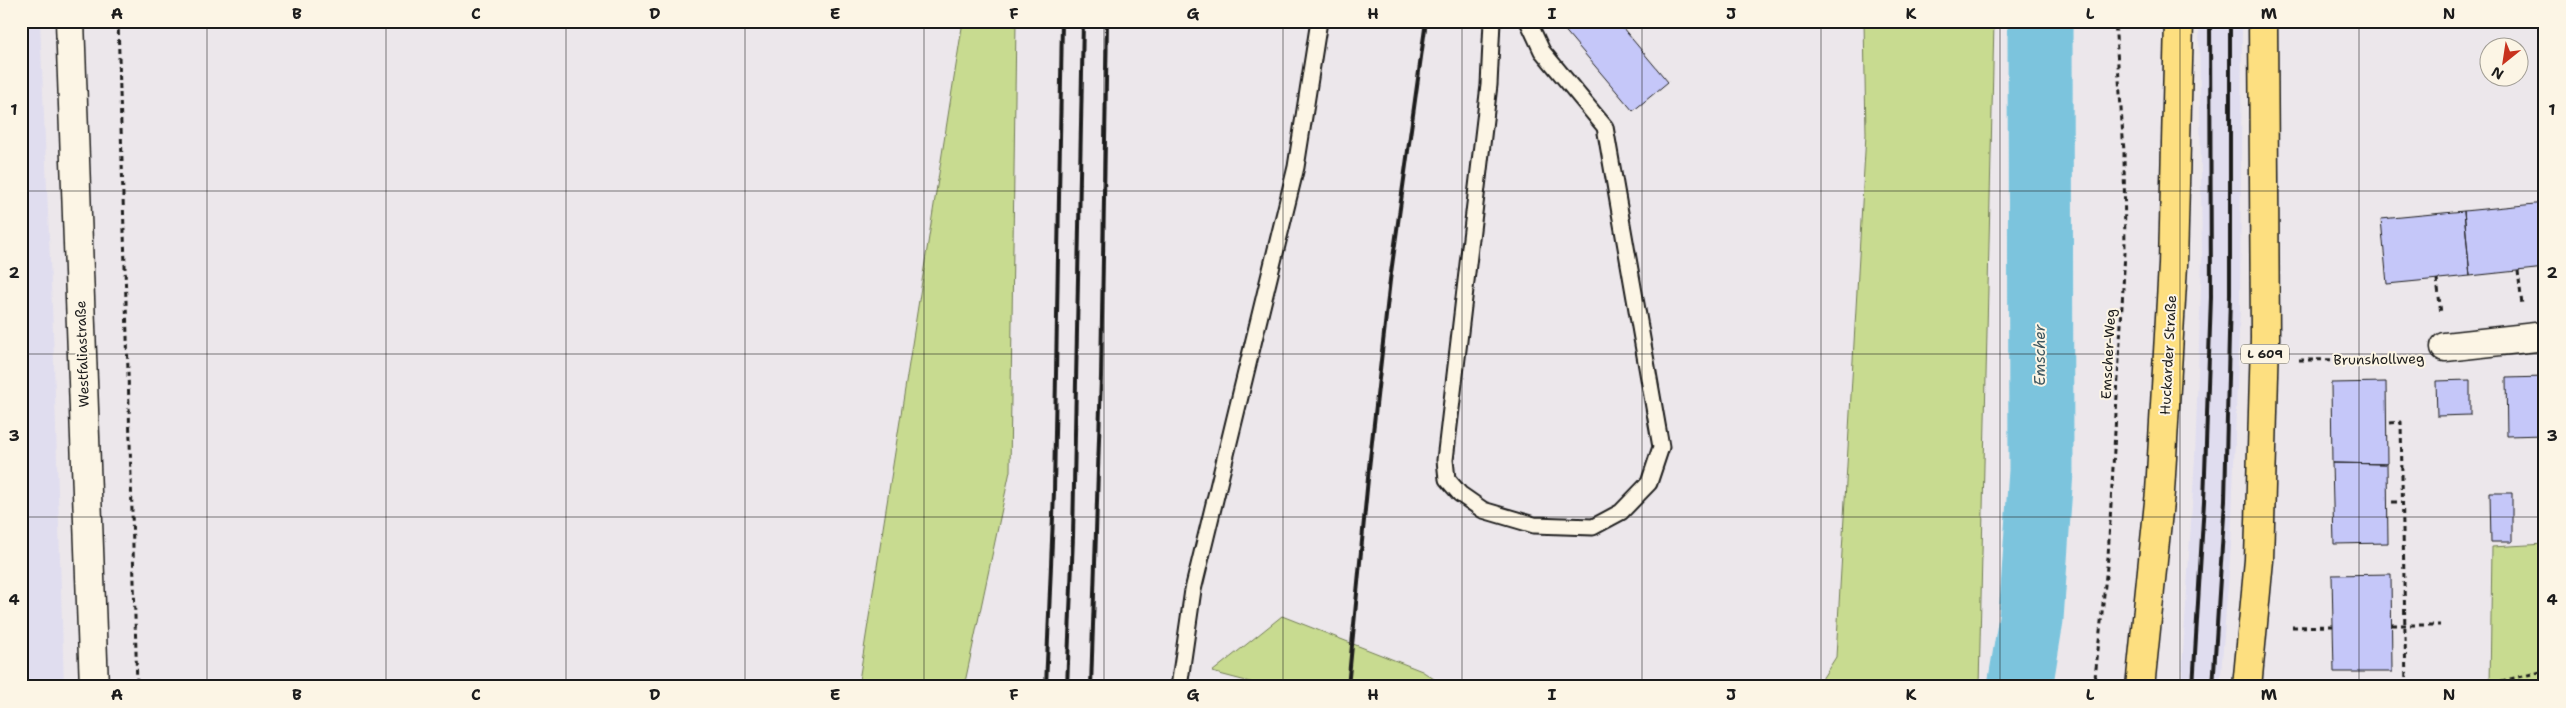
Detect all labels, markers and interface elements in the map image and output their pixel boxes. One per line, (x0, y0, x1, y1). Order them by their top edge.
text: A (111, 3, 123, 24)
text: B (292, 3, 302, 24)
text: C (471, 3, 481, 24)
text: D (649, 3, 661, 24)
text: E (830, 3, 840, 24)
text: F (1009, 3, 1019, 24)
text: G (1187, 3, 1200, 24)
text: H (1367, 3, 1379, 24)
text: I (1548, 3, 1557, 24)
text: J (1726, 3, 1736, 24)
text: K (1906, 3, 1917, 24)
text: L (2086, 3, 2095, 24)
text: M (2261, 3, 2278, 24)
text: N (2443, 3, 2455, 24)
north arrow (2478, 38, 2528, 88)
text: N (2488, 63, 2507, 84)
text: 1 (10, 99, 18, 120)
text: 1 (2548, 99, 2556, 120)
text: 2 (8, 262, 20, 283)
text: 2 (2546, 262, 2558, 283)
street label: Huckarder Straße (2156, 295, 2180, 415)
street label: Westfaliastraße (71, 300, 93, 408)
street label: Emscher-Weg (2097, 308, 2119, 400)
water label: Emscher (2030, 323, 2050, 386)
road number: L 609 (2241, 344, 2289, 364)
street label: Brunshollweg (2333, 349, 2425, 369)
text: 3 (8, 425, 20, 446)
text: 3 (2546, 425, 2558, 446)
text: 4 (8, 589, 20, 610)
text: 4 (2546, 589, 2558, 610)
text: A (111, 684, 123, 705)
text: B (292, 684, 302, 705)
text: C (471, 684, 481, 705)
text: D (649, 684, 661, 705)
text: E (830, 684, 840, 705)
text: F (1009, 684, 1019, 705)
text: G (1187, 684, 1200, 705)
text: H (1367, 684, 1379, 705)
text: I (1548, 684, 1557, 705)
text: J (1726, 684, 1736, 705)
text: K (1906, 684, 1917, 705)
text: L (2086, 684, 2095, 705)
text: M (2261, 684, 2278, 705)
text: N (2443, 684, 2455, 705)

